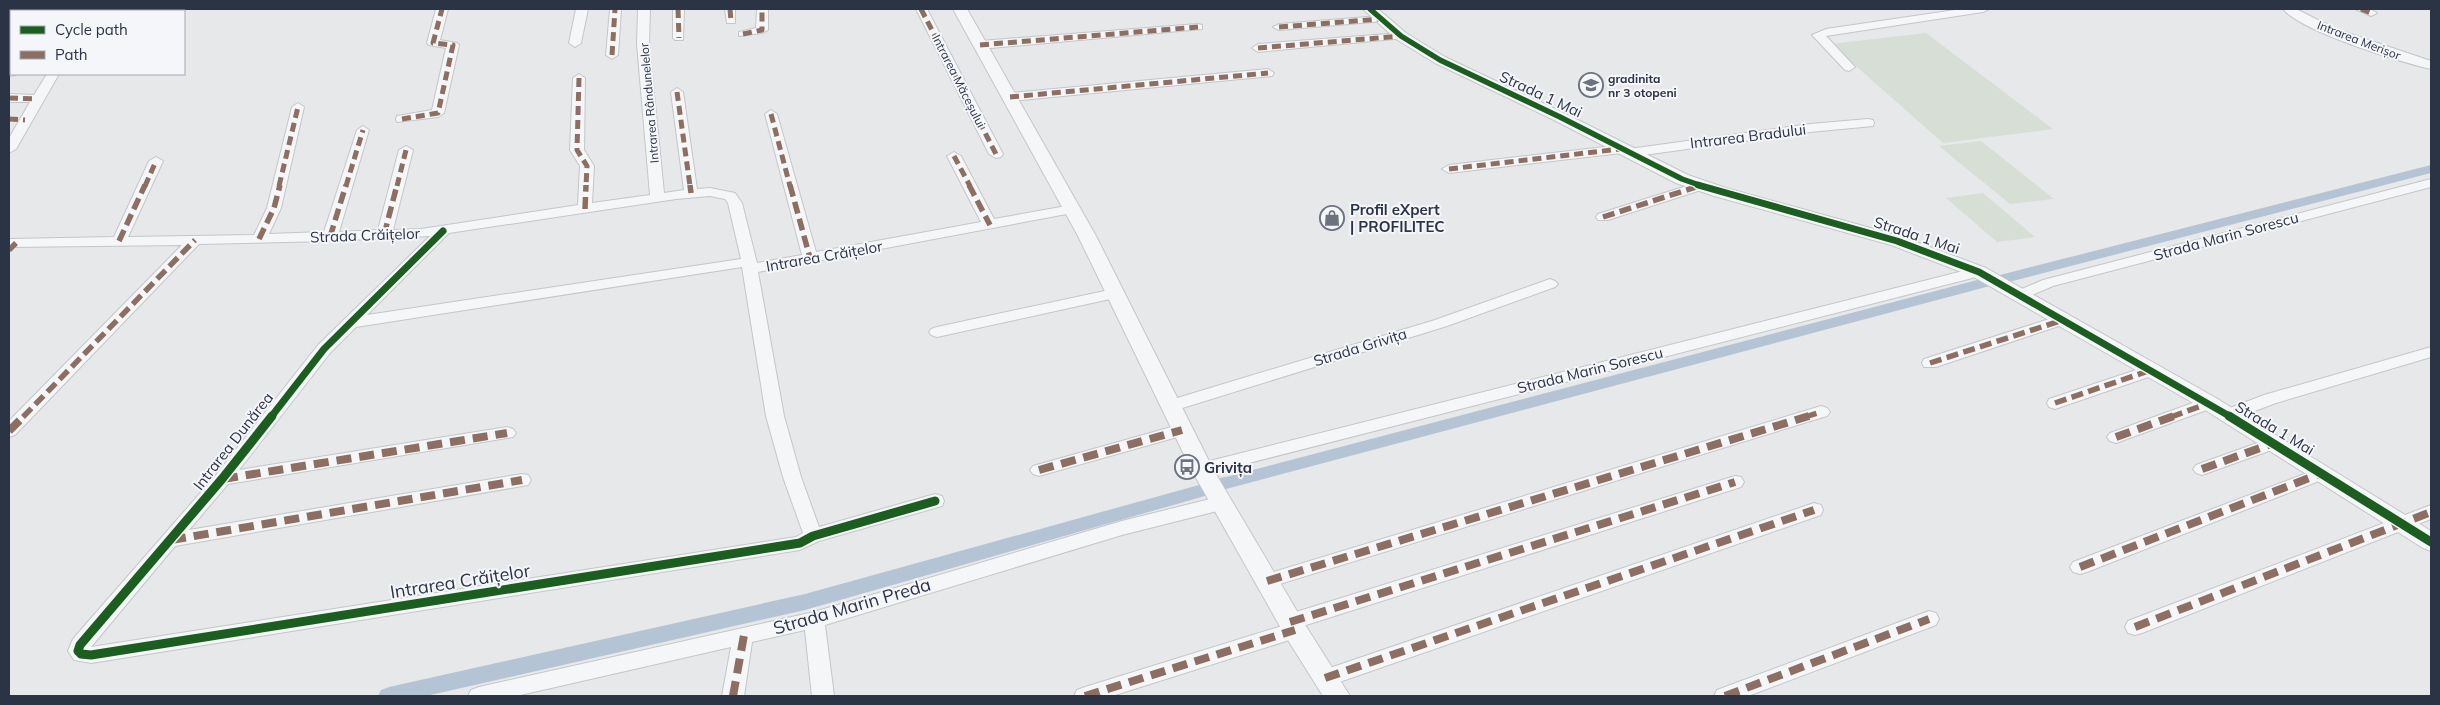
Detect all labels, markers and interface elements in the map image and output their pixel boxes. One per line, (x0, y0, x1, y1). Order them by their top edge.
legend (10, 10, 185, 75)
street label: Intrarea Merișor (2315, 17, 2403, 64)
text: Cycle path (55, 20, 128, 39)
street label: Intrarea Măceșului (928, 32, 989, 131)
street label: Intrarea Rândunelelor (636, 42, 662, 164)
text: Path (55, 45, 87, 64)
street label: Strada 1 Mai (1497, 67, 1585, 121)
place label: gradinita nr 3 otopeni (1608, 71, 1677, 100)
school or university icon: gradinita nr 3 otopeni (1578, 72, 1604, 98)
street label: Intrarea Bradului (1689, 119, 1807, 153)
place label: Profil eXpert | PROFILITEC (1350, 200, 1445, 236)
shop icon: Profil eXpert | PROFILITEC (1319, 205, 1345, 231)
street label: Strada Marin Sorescu (2151, 207, 2301, 265)
street label: Strada 1 Mai (1872, 212, 1962, 258)
street label: Strada Crăițelor (310, 224, 421, 246)
street label: Intrarea Crăițelor (764, 236, 884, 276)
street label: Strada Grivița (1311, 324, 1409, 370)
street label: Strada Marin Sorescu (1515, 343, 1665, 397)
street label: Intrarea Dunărea (189, 388, 277, 494)
street label: Strada 1 Mai (2232, 397, 2318, 459)
bus stop icon: Grivița (1174, 454, 1200, 480)
place label: Grivița (1204, 458, 1252, 478)
street label: Intrarea Crăițelor (388, 559, 532, 603)
street label: Strada Marin Preda (771, 573, 933, 639)

